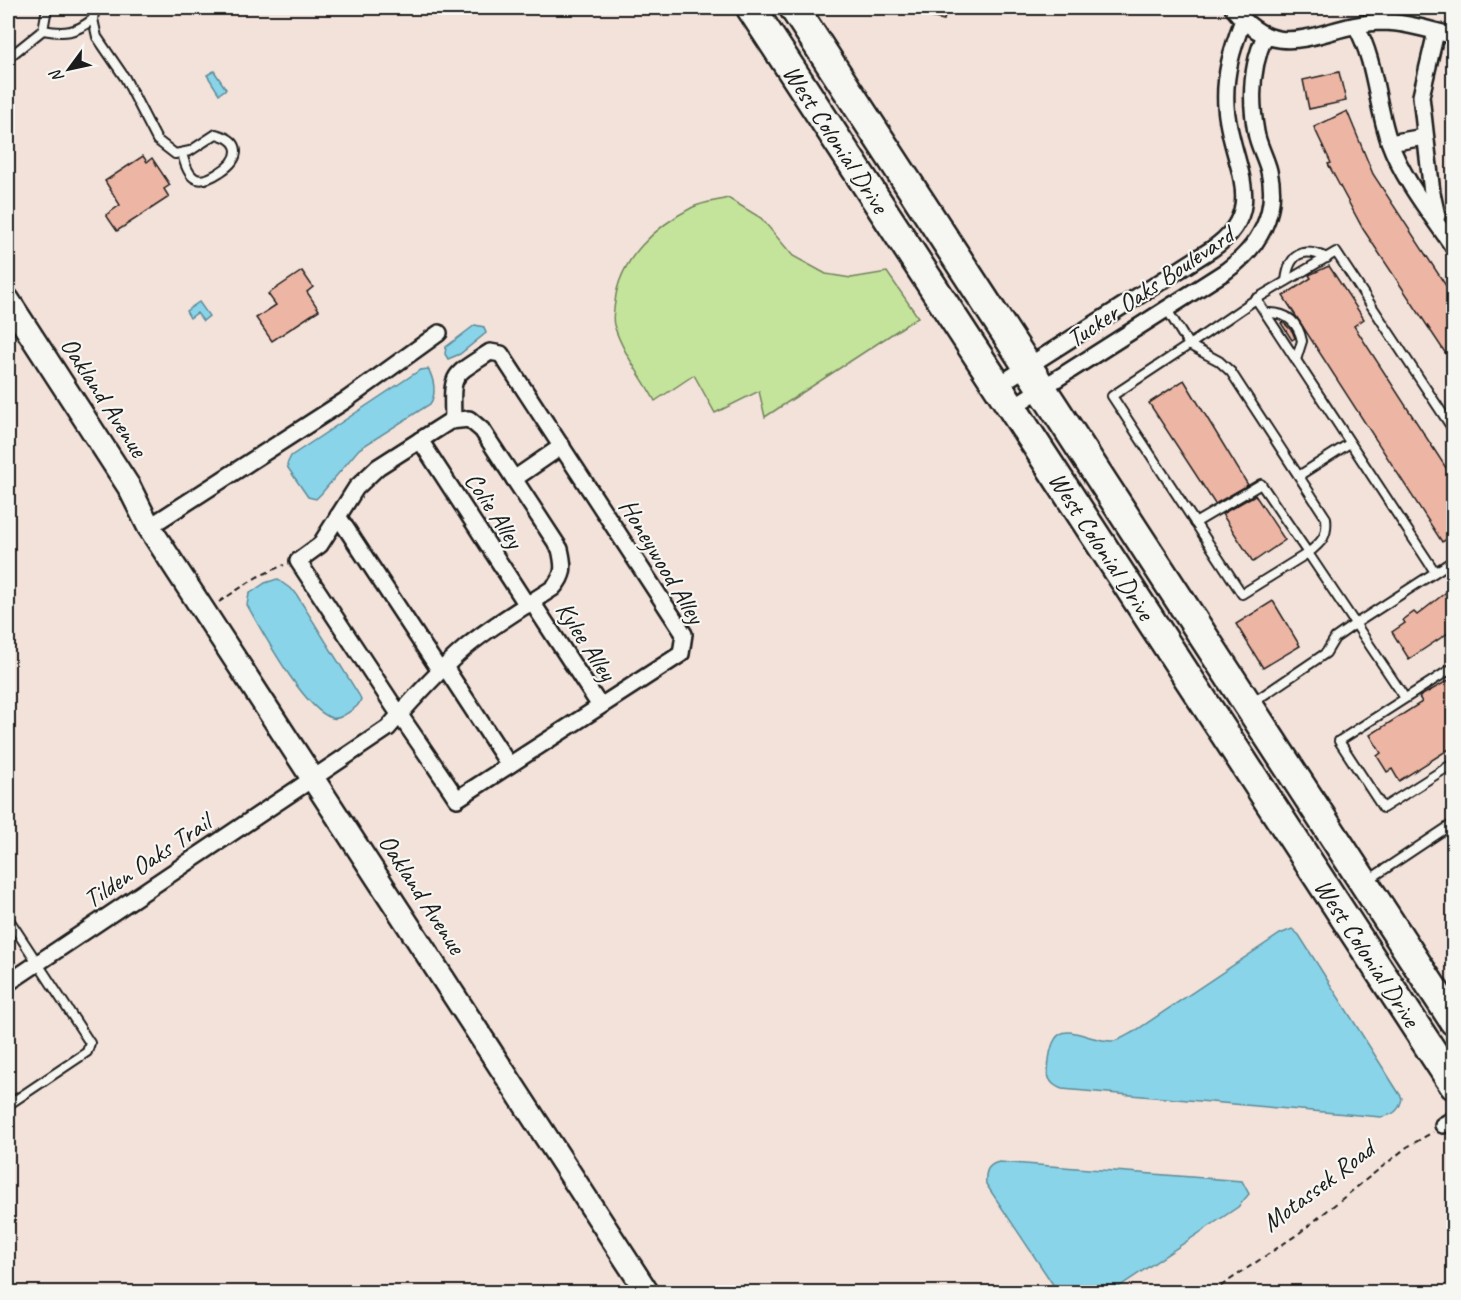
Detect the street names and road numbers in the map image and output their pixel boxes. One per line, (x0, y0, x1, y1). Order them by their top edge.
street label: West Colonial Drive (776, 58, 898, 221)
street label: Tucker Oaks Boulevard (1060, 217, 1243, 355)
street label: Oakland Avenue (53, 331, 156, 465)
street label: West Colonial Drive (1041, 465, 1164, 628)
street label: Colie Alley (457, 466, 532, 556)
street label: Honeywood Alley (612, 492, 713, 631)
street label: Kylee Alley (548, 595, 625, 689)
street label: Tilden Oaks Trail (77, 804, 221, 916)
street label: Oakland Avenue (371, 828, 474, 962)
street label: West Colonial Drive (1307, 872, 1429, 1035)
street label: Motassek Road (1255, 1131, 1384, 1239)

